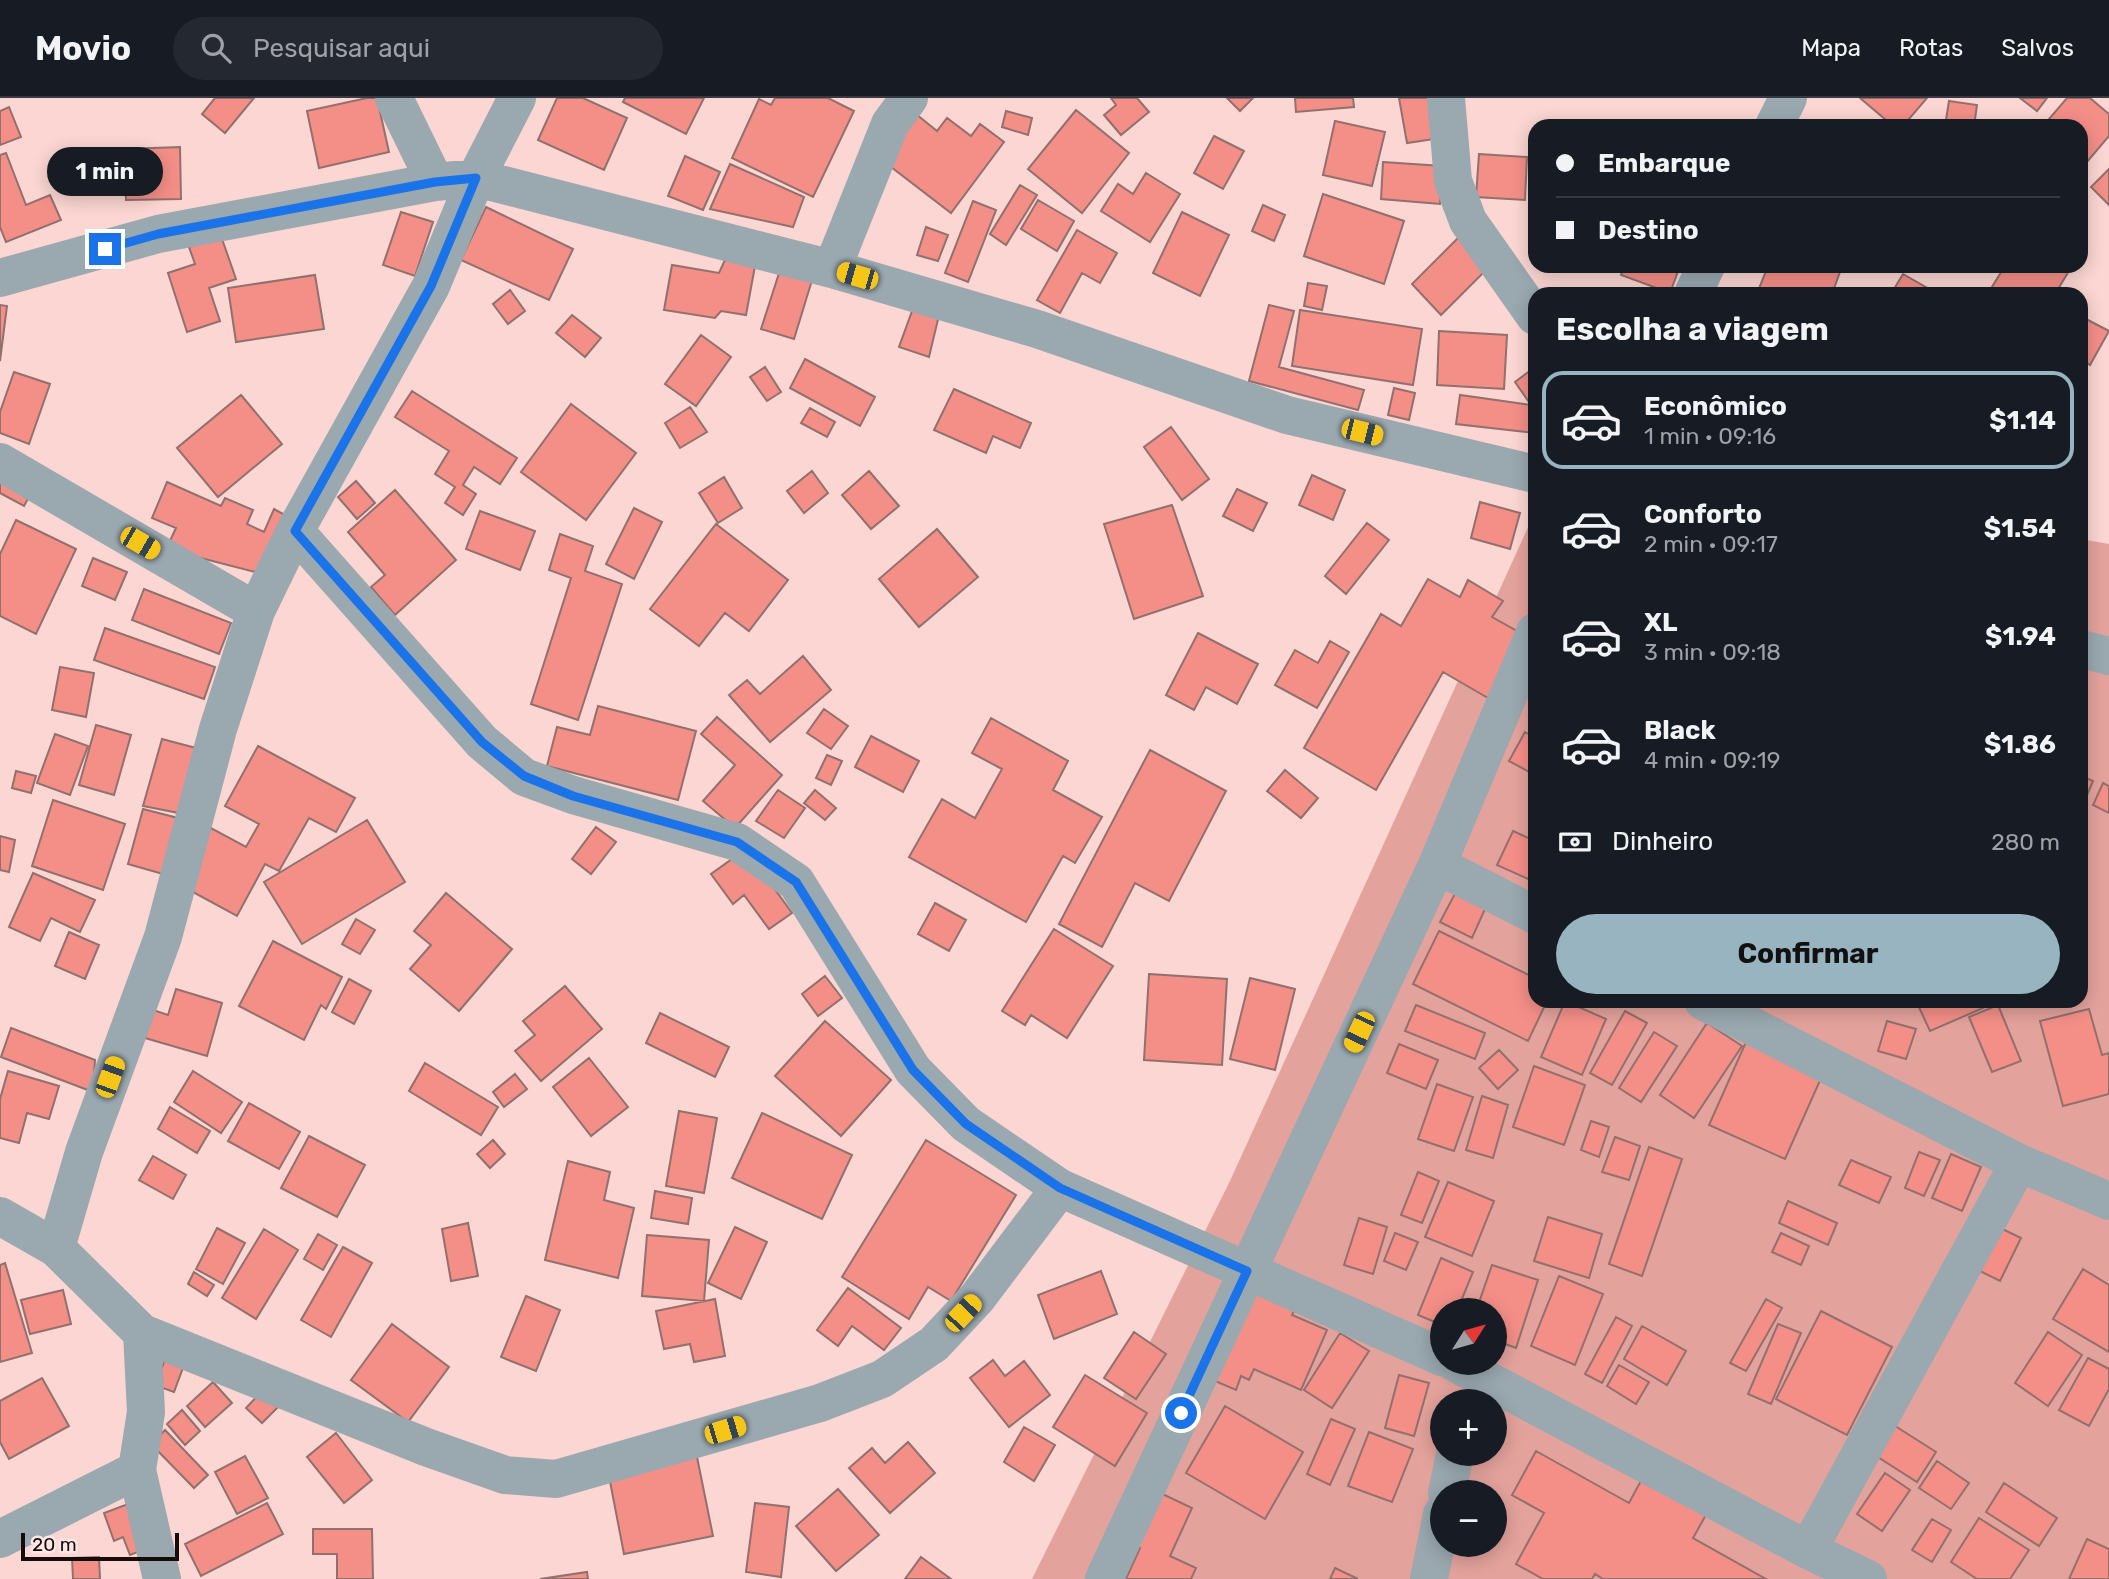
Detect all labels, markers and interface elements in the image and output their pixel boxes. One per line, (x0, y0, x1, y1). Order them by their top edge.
search box (173, 17, 663, 80)
text: Movio (35, 29, 131, 68)
icon: search (197, 29, 235, 67)
text: Pesquisar aqui (253, 33, 430, 64)
text: Mapa (1801, 34, 1861, 62)
text: Rotas (1899, 34, 1963, 62)
text: Salvos (2001, 34, 2074, 62)
callout: 1 min (47, 148, 163, 197)
text: Embarque (1598, 148, 1730, 179)
text: 1 min (76, 157, 134, 185)
text: Destino (1598, 215, 1699, 246)
route end (89, 233, 121, 265)
car (834, 260, 881, 292)
text: Escolha a viagem (1556, 310, 1829, 348)
icon: car (1560, 389, 1623, 452)
text: Econômico (1644, 391, 1787, 422)
text: $1.14 (1989, 405, 2056, 436)
car (1340, 417, 1385, 447)
text: 1 min · 09:16 (1644, 422, 1776, 450)
icon: car (1560, 497, 1623, 560)
text: Conforto (1644, 499, 1762, 530)
text: $1.54 (1984, 513, 2056, 544)
car (117, 523, 164, 563)
text: 2 min · 09:17 (1644, 530, 1778, 558)
icon: car (1560, 605, 1623, 668)
text: XL (1644, 607, 1677, 638)
text: $1.94 (1985, 621, 2056, 652)
text: 3 min · 09:18 (1644, 638, 1781, 666)
icon: car (1560, 713, 1623, 776)
text: Black (1644, 715, 1716, 746)
text: $1.86 (1984, 729, 2056, 760)
text: 4 min · 09:19 (1644, 746, 1780, 774)
icon: cash (1556, 823, 1594, 861)
text: Dinheiro (1612, 826, 1713, 857)
text: 280 m (1991, 828, 2060, 856)
button: Confirmar (1556, 914, 2060, 994)
car (1341, 1009, 1378, 1055)
car (93, 1054, 128, 1100)
car (941, 1290, 986, 1336)
north arrow (1430, 1298, 1507, 1376)
map controls (1430, 1298, 1507, 1557)
button: + (1430, 1389, 1507, 1466)
route start (1165, 1397, 1197, 1429)
car (702, 1414, 749, 1446)
button: − (1430, 1480, 1507, 1557)
scale bar (21, 1530, 178, 1562)
text: 20 m (32, 1533, 77, 1556)

